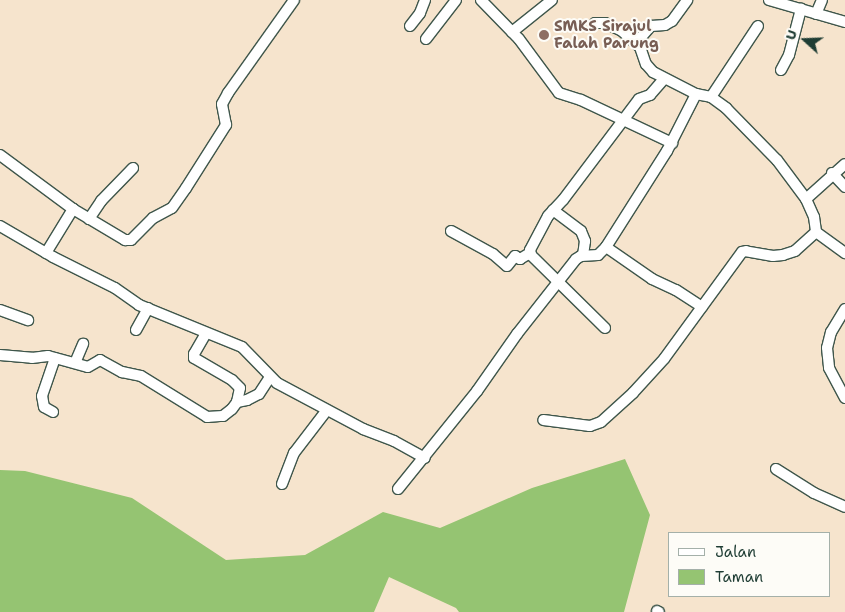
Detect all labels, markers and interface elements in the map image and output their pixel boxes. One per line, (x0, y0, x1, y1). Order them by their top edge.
north arrow (780, 15, 830, 65)
place label: SMKS Sirajul Falah Parung (554, 17, 659, 52)
text: U (781, 27, 801, 42)
marker: SMKS Sirajul Falah Parung (538, 29, 550, 41)
legend (668, 532, 830, 597)
text: Jalan (715, 542, 756, 562)
text: Taman (715, 567, 763, 587)

